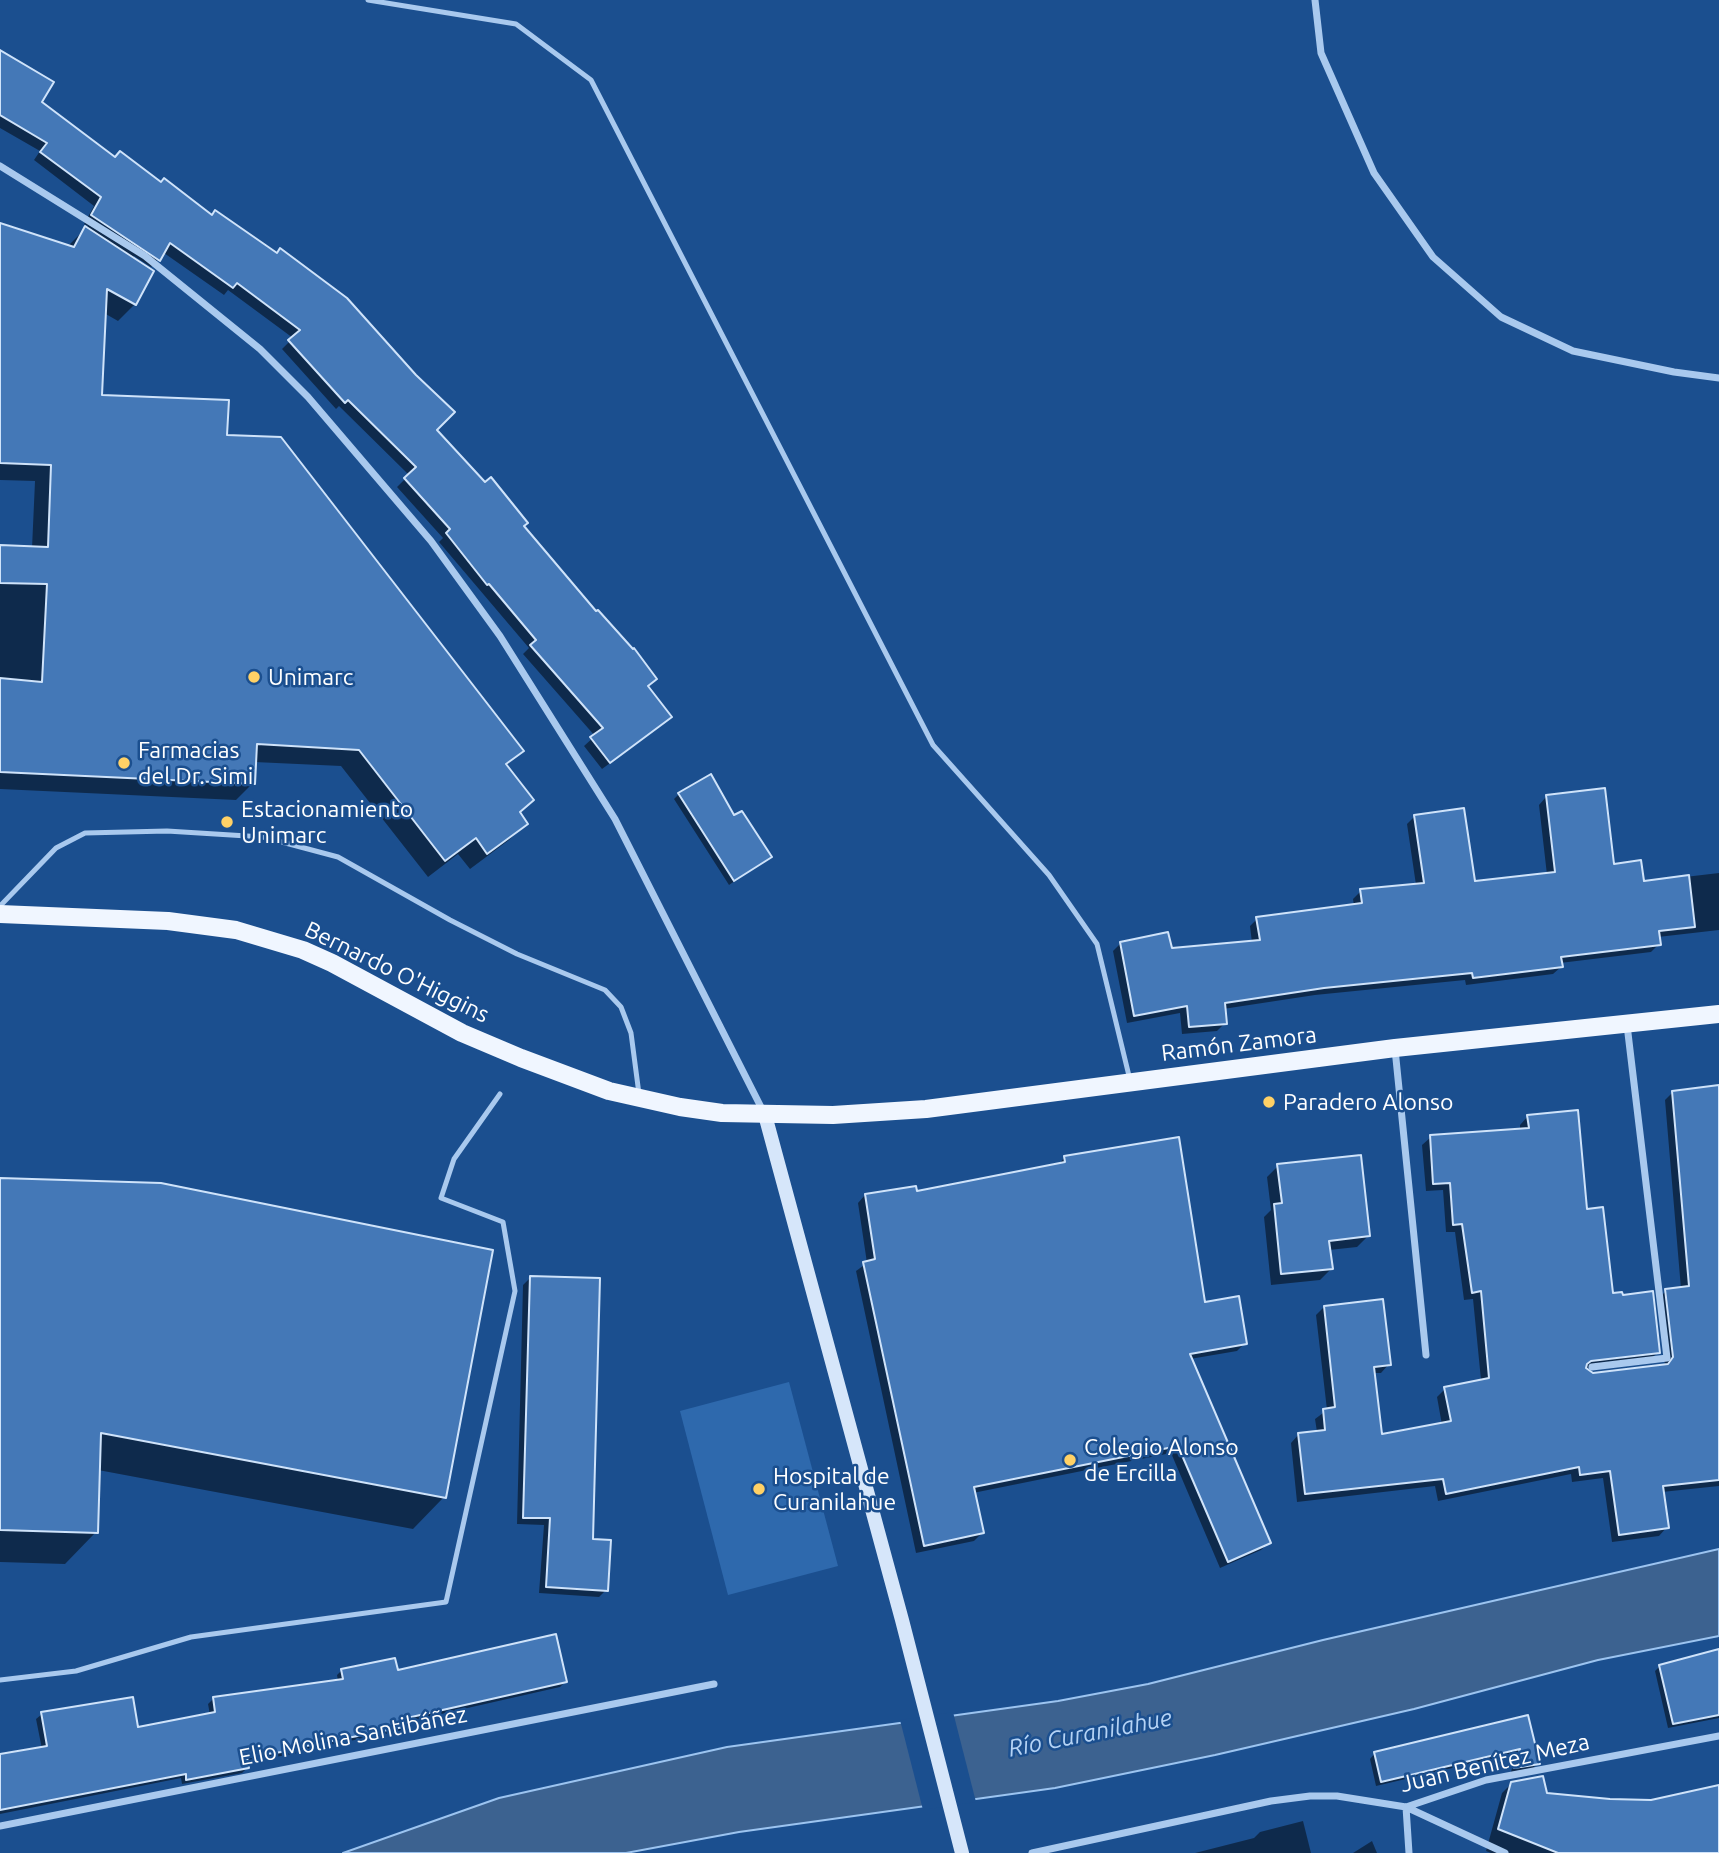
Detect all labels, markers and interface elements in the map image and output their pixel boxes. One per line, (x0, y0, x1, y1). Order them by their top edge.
place label: Unimarc (268, 663, 353, 691)
marker: Unimarc (246, 669, 262, 685)
place label: Farmacias del Dr. Simi (138, 736, 253, 790)
marker: Farmacias del Dr. Simi (116, 755, 132, 771)
place label: Estacionamiento Unimarc (241, 795, 413, 849)
marker: Estacionamiento Unimarc (219, 814, 235, 830)
street label: Bernardo O'Higgins (300, 915, 494, 1029)
street label: Ramón Zamora (1160, 1021, 1318, 1067)
place label: Paradero Alonso (1283, 1088, 1453, 1116)
marker: Paradero Alonso (1261, 1094, 1277, 1110)
place label: Colegio Alonso de Ercilla (1084, 1433, 1239, 1487)
marker: Colegio Alonso de Ercilla (1062, 1452, 1078, 1468)
place label: Hospital de Curanilahue (773, 1462, 896, 1516)
marker: Hospital de Curanilahue (751, 1481, 767, 1497)
street label: Elio Molina Santibáñez (237, 1700, 469, 1772)
water label: Río Curanilahue (1006, 1703, 1174, 1763)
street label: Juan Benítez Meza (1398, 1728, 1592, 1798)

